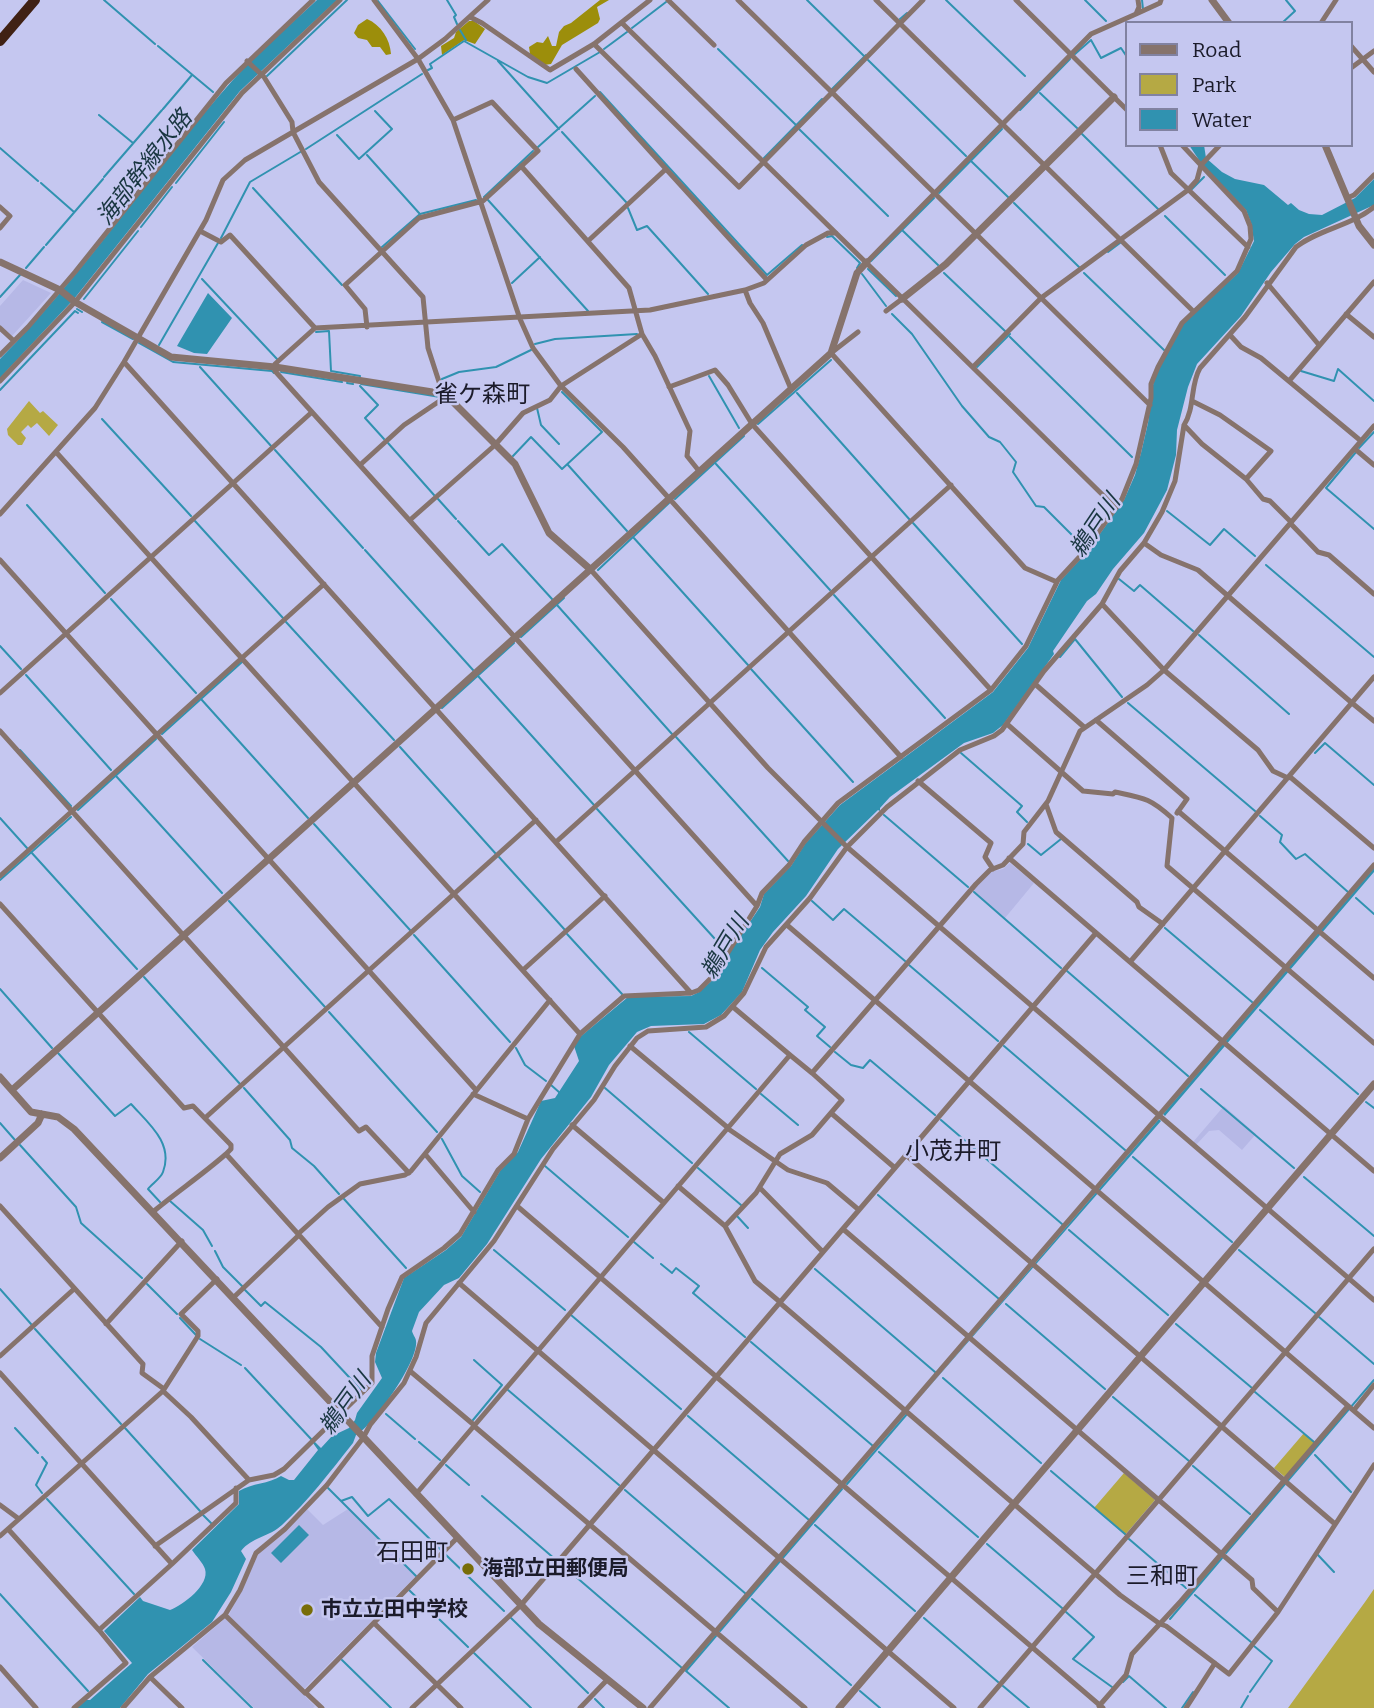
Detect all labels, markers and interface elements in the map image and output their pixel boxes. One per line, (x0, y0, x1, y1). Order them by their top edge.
legend (1126, 21, 1353, 147)
text: Road (1192, 37, 1241, 63)
text: Park (1192, 72, 1236, 98)
water label: 海部幹線水路 (92, 105, 198, 231)
text: Water (1192, 107, 1251, 133)
district label: 雀ケ森町 (434, 381, 530, 409)
water label: 鵜戸川 (1065, 490, 1127, 562)
water label: 鵜戸川 (696, 910, 756, 984)
district label: 小茂井町 (905, 1138, 1001, 1166)
water label: 鵜戸川 (315, 1368, 377, 1440)
district label: 石田町 (376, 1539, 448, 1567)
place label: 海部立田郵便局 (482, 1556, 629, 1582)
marker: 海部立田郵便局 (460, 1561, 476, 1577)
district label: 三和町 (1126, 1563, 1198, 1591)
place label: 市立立田中学校 (321, 1597, 468, 1623)
marker: 市立立田中学校 (299, 1602, 315, 1618)

